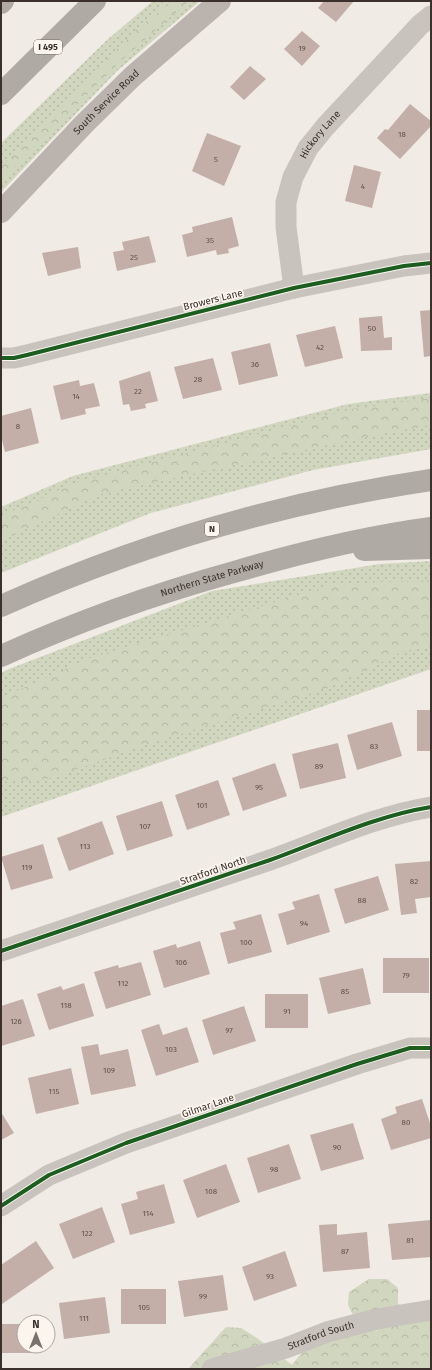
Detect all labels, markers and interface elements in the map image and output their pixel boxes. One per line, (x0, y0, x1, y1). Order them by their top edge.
road number: I 495 (34, 40, 62, 54)
house number: 19 (298, 44, 306, 53)
street label: South Service Road (71, 67, 142, 137)
street label: Hickory Lane (297, 108, 343, 161)
house number: 18 (398, 130, 407, 139)
house number: 5 (214, 155, 218, 164)
house number: 4 (361, 182, 366, 191)
house number: 35 (206, 236, 214, 245)
house number: 25 (130, 253, 138, 262)
street label: Browers Lane (182, 287, 244, 313)
house number: 50 (368, 324, 377, 333)
house number: 42 (316, 343, 324, 352)
house number: 36 (251, 360, 259, 369)
house number: 28 (194, 375, 203, 384)
house number: 22 (134, 387, 142, 396)
house number: 14 (72, 392, 81, 401)
house number: 8 (16, 422, 21, 431)
road number: N (205, 522, 219, 536)
street label: Northern State Parkway (159, 558, 265, 600)
house number: 83 (370, 742, 378, 751)
house number: 89 (315, 762, 323, 771)
house number: 95 (255, 783, 263, 792)
house number: 101 (196, 801, 208, 810)
house number: 107 (139, 822, 151, 831)
house number: 113 (80, 842, 90, 851)
street label: Stratford North (178, 854, 248, 888)
house number: 119 (21, 863, 33, 872)
house number: 82 (410, 877, 418, 886)
house number: 88 (358, 896, 367, 905)
house number: 94 (300, 919, 309, 928)
house number: 100 (240, 938, 253, 947)
house number: 106 (175, 958, 187, 967)
house number: 79 (402, 971, 410, 980)
house number: 112 (118, 979, 128, 988)
house number: 85 (341, 987, 349, 996)
house number: 118 (60, 1001, 72, 1010)
house number: 91 (283, 1007, 291, 1016)
house number: 126 (10, 1017, 22, 1026)
house number: 97 (225, 1026, 233, 1035)
house number: 103 (165, 1045, 177, 1054)
house number: 109 (103, 1066, 115, 1075)
house number: 115 (49, 1087, 59, 1096)
street label: Gilmar Lane (180, 1092, 236, 1120)
house number: 80 (402, 1118, 411, 1127)
house number: 90 (333, 1143, 342, 1152)
house number: 98 (270, 1165, 279, 1174)
house number: 108 (205, 1187, 218, 1196)
house number: 114 (142, 1209, 154, 1218)
house number: 122 (81, 1229, 93, 1238)
house number: 81 (406, 1236, 414, 1245)
house number: 87 (341, 1247, 349, 1256)
house number: 93 (266, 1272, 274, 1281)
house number: 99 (199, 1292, 207, 1301)
house number: 105 (138, 1303, 150, 1312)
north arrow (16, 1314, 56, 1354)
house number: 111 (79, 1314, 89, 1323)
text: N (32, 1318, 40, 1331)
street label: Stratford South (286, 1319, 355, 1353)

